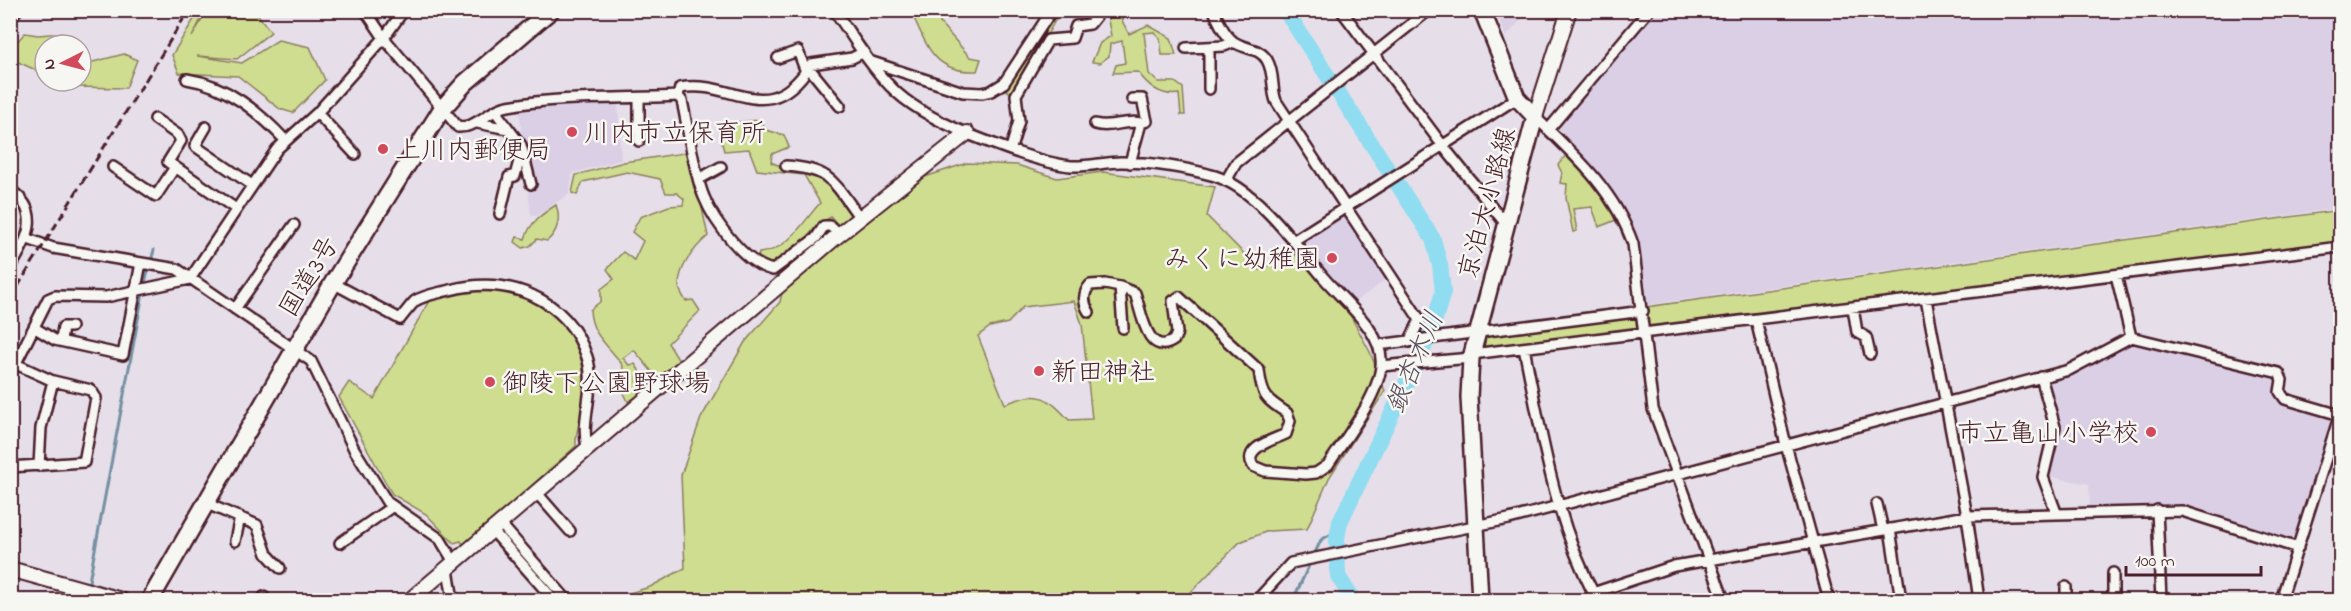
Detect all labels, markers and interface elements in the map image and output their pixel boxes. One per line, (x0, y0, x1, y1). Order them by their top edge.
north arrow (33, 33, 93, 93)
text: N (38, 58, 63, 71)
place label: 川内市立保育所 (584, 116, 766, 154)
street label: 京泊大小路線 (1450, 124, 1527, 284)
marker: 川内市立保育所 (565, 125, 579, 139)
place label: 上川内郵便局 (395, 133, 551, 171)
marker: 上川内郵便局 (376, 142, 390, 156)
street label: 国道3号 (271, 230, 350, 325)
place label: みくに幼稚園 (1164, 242, 1320, 280)
marker: みくに幼稚園 (1325, 251, 1339, 265)
water label: 銀杏木川 (1377, 306, 1455, 420)
place label: 新田神社 (1051, 355, 1155, 393)
marker: 新田神社 (1032, 364, 1046, 378)
place label: 御陵下公園野球場 (502, 366, 710, 404)
marker: 御陵下公園野球場 (483, 375, 497, 389)
place label: 市立亀山小学校 (1957, 416, 2139, 454)
marker: 市立亀山小学校 (2144, 425, 2158, 439)
scale bar (2126, 539, 2261, 577)
text: 100 m (2135, 549, 2175, 575)

